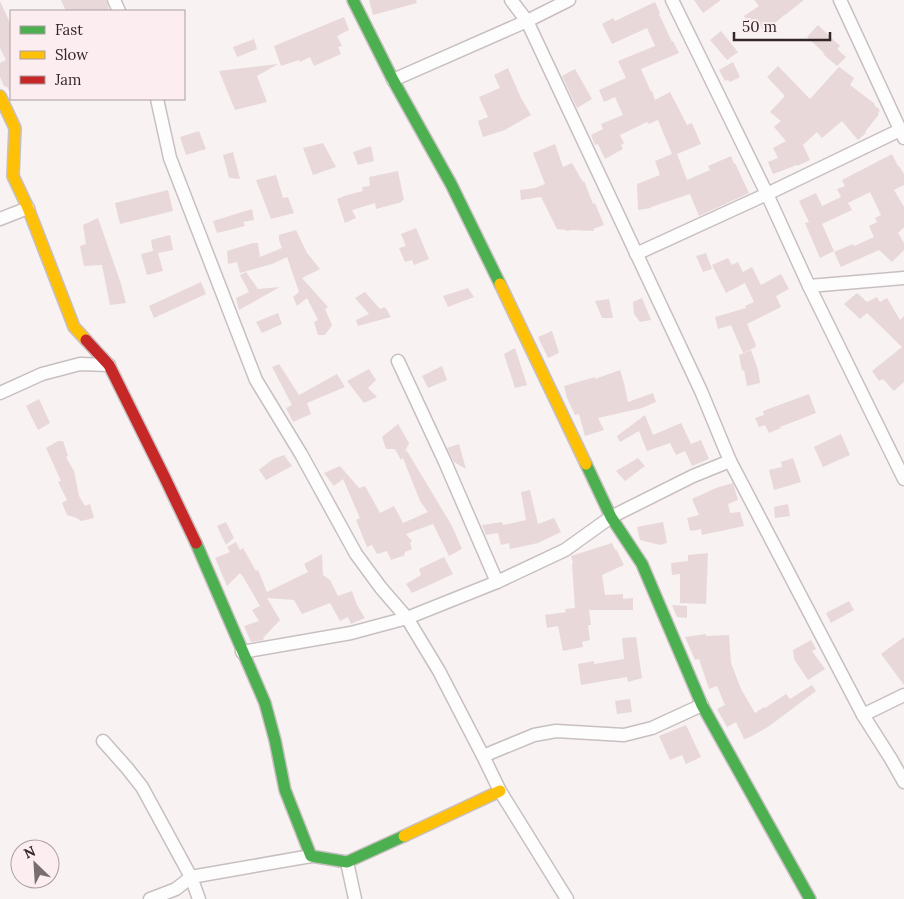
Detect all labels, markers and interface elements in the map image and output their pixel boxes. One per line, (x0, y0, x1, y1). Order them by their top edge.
legend (10, 10, 185, 100)
scale bar (734, 10, 830, 42)
text: 50 m (742, 17, 777, 36)
text: Fast (55, 20, 83, 39)
text: Slow (55, 45, 88, 64)
text: Jam (54, 70, 82, 89)
north arrow (10, 839, 60, 889)
text: N (21, 842, 38, 863)

